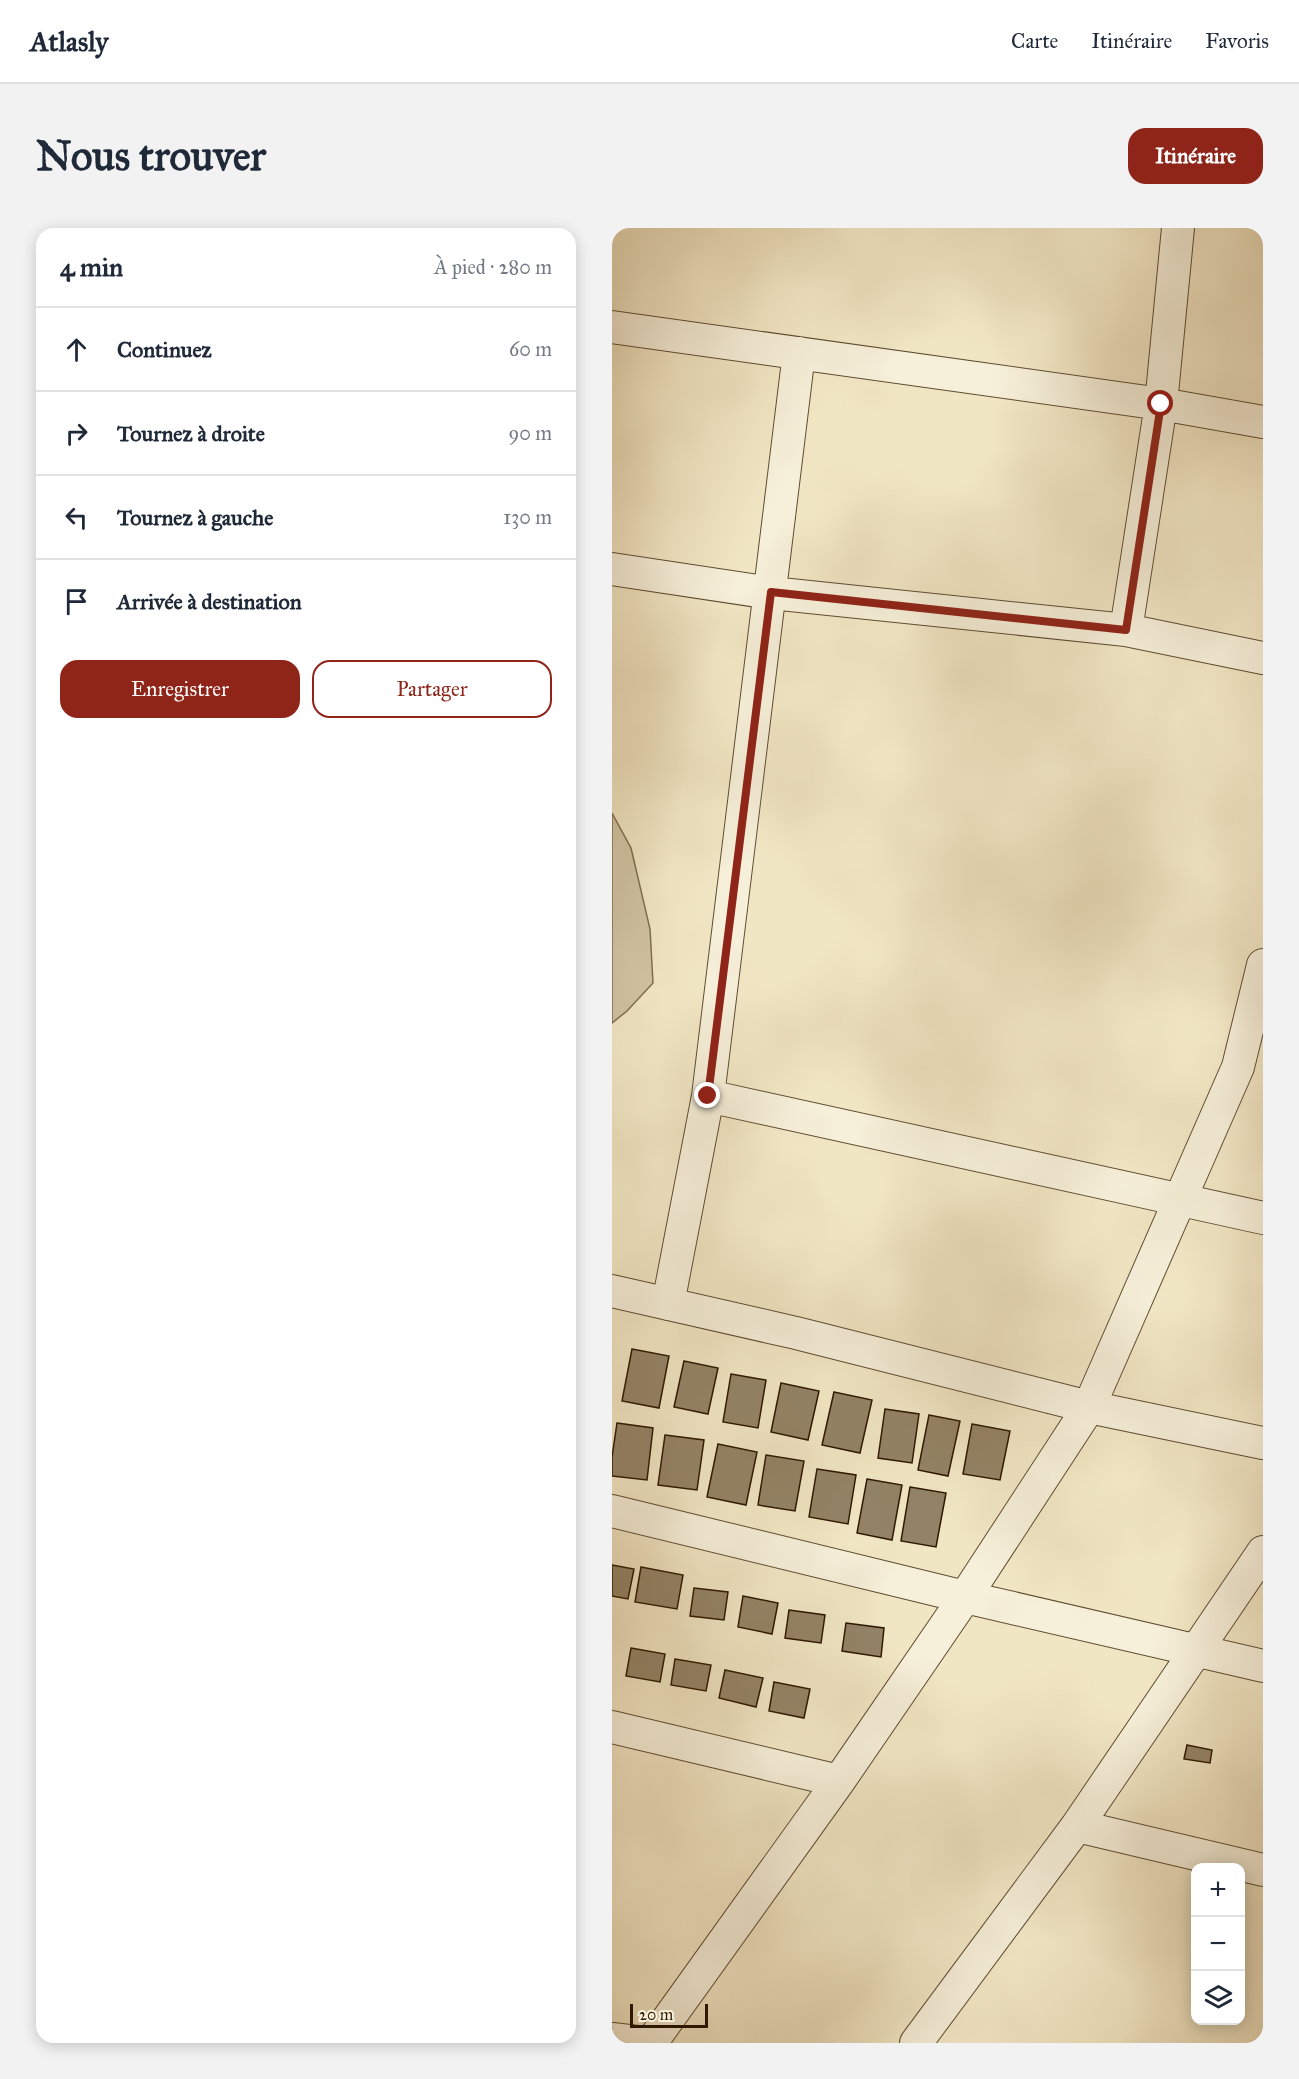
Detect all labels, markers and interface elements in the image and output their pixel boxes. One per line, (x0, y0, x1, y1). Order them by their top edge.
text: Atlasly (30, 24, 108, 59)
text: Carte (1011, 28, 1058, 54)
text: Itinéraire (1091, 28, 1172, 54)
text: Favoris (1205, 28, 1269, 54)
button: Itinéraire (1128, 128, 1263, 184)
text: Nous trouver (36, 130, 266, 182)
text: 4 min (60, 251, 123, 283)
text: À pied · 280 m (434, 255, 552, 279)
icon: ahead (60, 333, 93, 366)
text: Continuez (117, 336, 212, 363)
text: 60 m (509, 337, 552, 361)
route start (1147, 390, 1173, 416)
icon: right (60, 417, 93, 450)
text: Tournez à droite (117, 420, 265, 447)
text: 90 m (509, 421, 552, 445)
icon: left (60, 501, 93, 534)
text: Tournez à gauche (117, 504, 273, 531)
text: 130 m (503, 505, 552, 529)
icon: arrive (60, 585, 93, 618)
text: Arrivée à destination (117, 588, 302, 615)
button: Enregistrer (60, 660, 300, 718)
button: Partager (312, 660, 552, 718)
route end (694, 1082, 720, 1108)
map controls (1191, 1863, 1245, 2025)
button: + (1191, 1863, 1245, 1917)
button: − (1191, 1917, 1245, 1971)
button: layers (1191, 1971, 1245, 2025)
scale bar (630, 2001, 708, 2028)
text: 20 m (639, 2005, 673, 2024)

